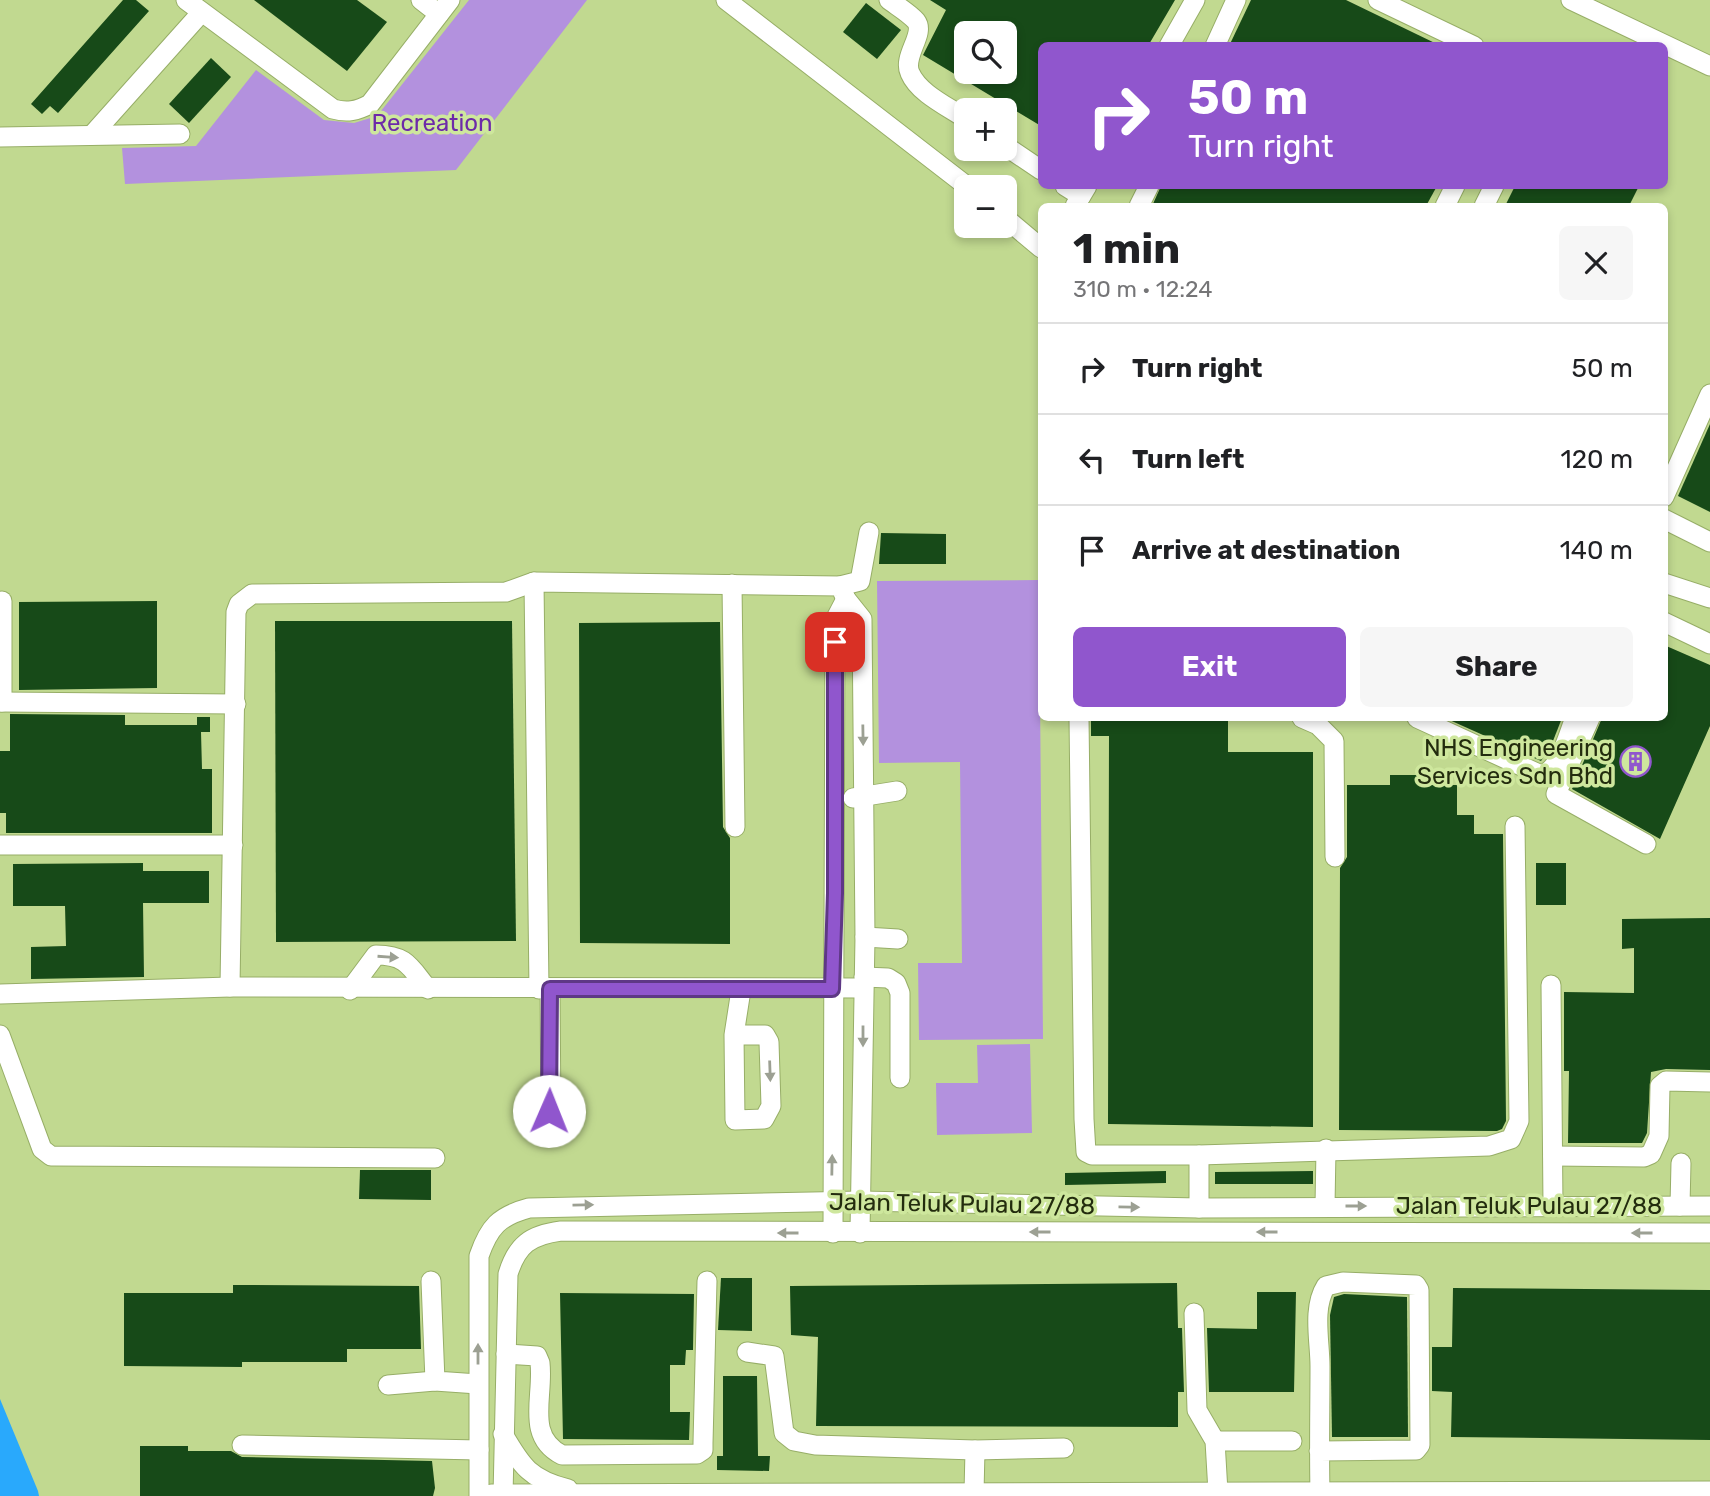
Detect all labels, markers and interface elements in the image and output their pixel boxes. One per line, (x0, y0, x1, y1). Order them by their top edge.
map controls (954, 21, 1017, 238)
button: search (954, 21, 1017, 84)
text: 50 m (1188, 68, 1308, 126)
icon: right (1073, 70, 1164, 161)
button: + (954, 98, 1017, 161)
park label: Recreation (371, 109, 493, 137)
text: Turn right (1188, 127, 1333, 165)
button: − (954, 175, 1017, 238)
text: 1 min (1073, 224, 1180, 274)
button: close (1559, 226, 1633, 300)
text: 310 m · 12:24 (1073, 275, 1213, 303)
icon: right (1073, 350, 1111, 388)
text: Turn right (1132, 353, 1262, 384)
text: 50 m (1572, 353, 1633, 384)
icon: left (1073, 441, 1111, 479)
text: Turn left (1132, 444, 1244, 475)
text: 120 m (1561, 444, 1633, 475)
icon: arrive (1073, 532, 1111, 570)
text: Arrive at destination (1132, 535, 1400, 566)
text: 140 m (1560, 535, 1633, 566)
pin (805, 612, 865, 672)
icon: arrive (816, 623, 854, 661)
button: Exit (1073, 627, 1346, 707)
button: Share (1360, 627, 1633, 707)
one-way arrow (858, 724, 869, 746)
place label: NHS Engineering Services Sdn Bhd (1417, 734, 1613, 790)
building icon: NHS Engineering Services Sdn Bhd (1619, 745, 1653, 779)
one-way arrow (377, 951, 399, 962)
one-way arrow (857, 1025, 869, 1047)
one-way arrow (764, 1060, 775, 1082)
position arrow (512, 1074, 586, 1148)
one-way arrow (827, 1153, 838, 1175)
street label: Jalan Teluk Pulau 27/88 (829, 1188, 1095, 1220)
street label: Jalan Teluk Pulau 27/88 (1396, 1192, 1662, 1220)
one-way arrow (572, 1199, 594, 1210)
one-way arrow (1345, 1200, 1367, 1212)
one-way arrow (1118, 1201, 1140, 1212)
one-way arrow (1029, 1226, 1051, 1238)
one-way arrow (1256, 1226, 1278, 1238)
one-way arrow (777, 1227, 799, 1238)
one-way arrow (1631, 1227, 1653, 1239)
one-way arrow (472, 1343, 484, 1365)

